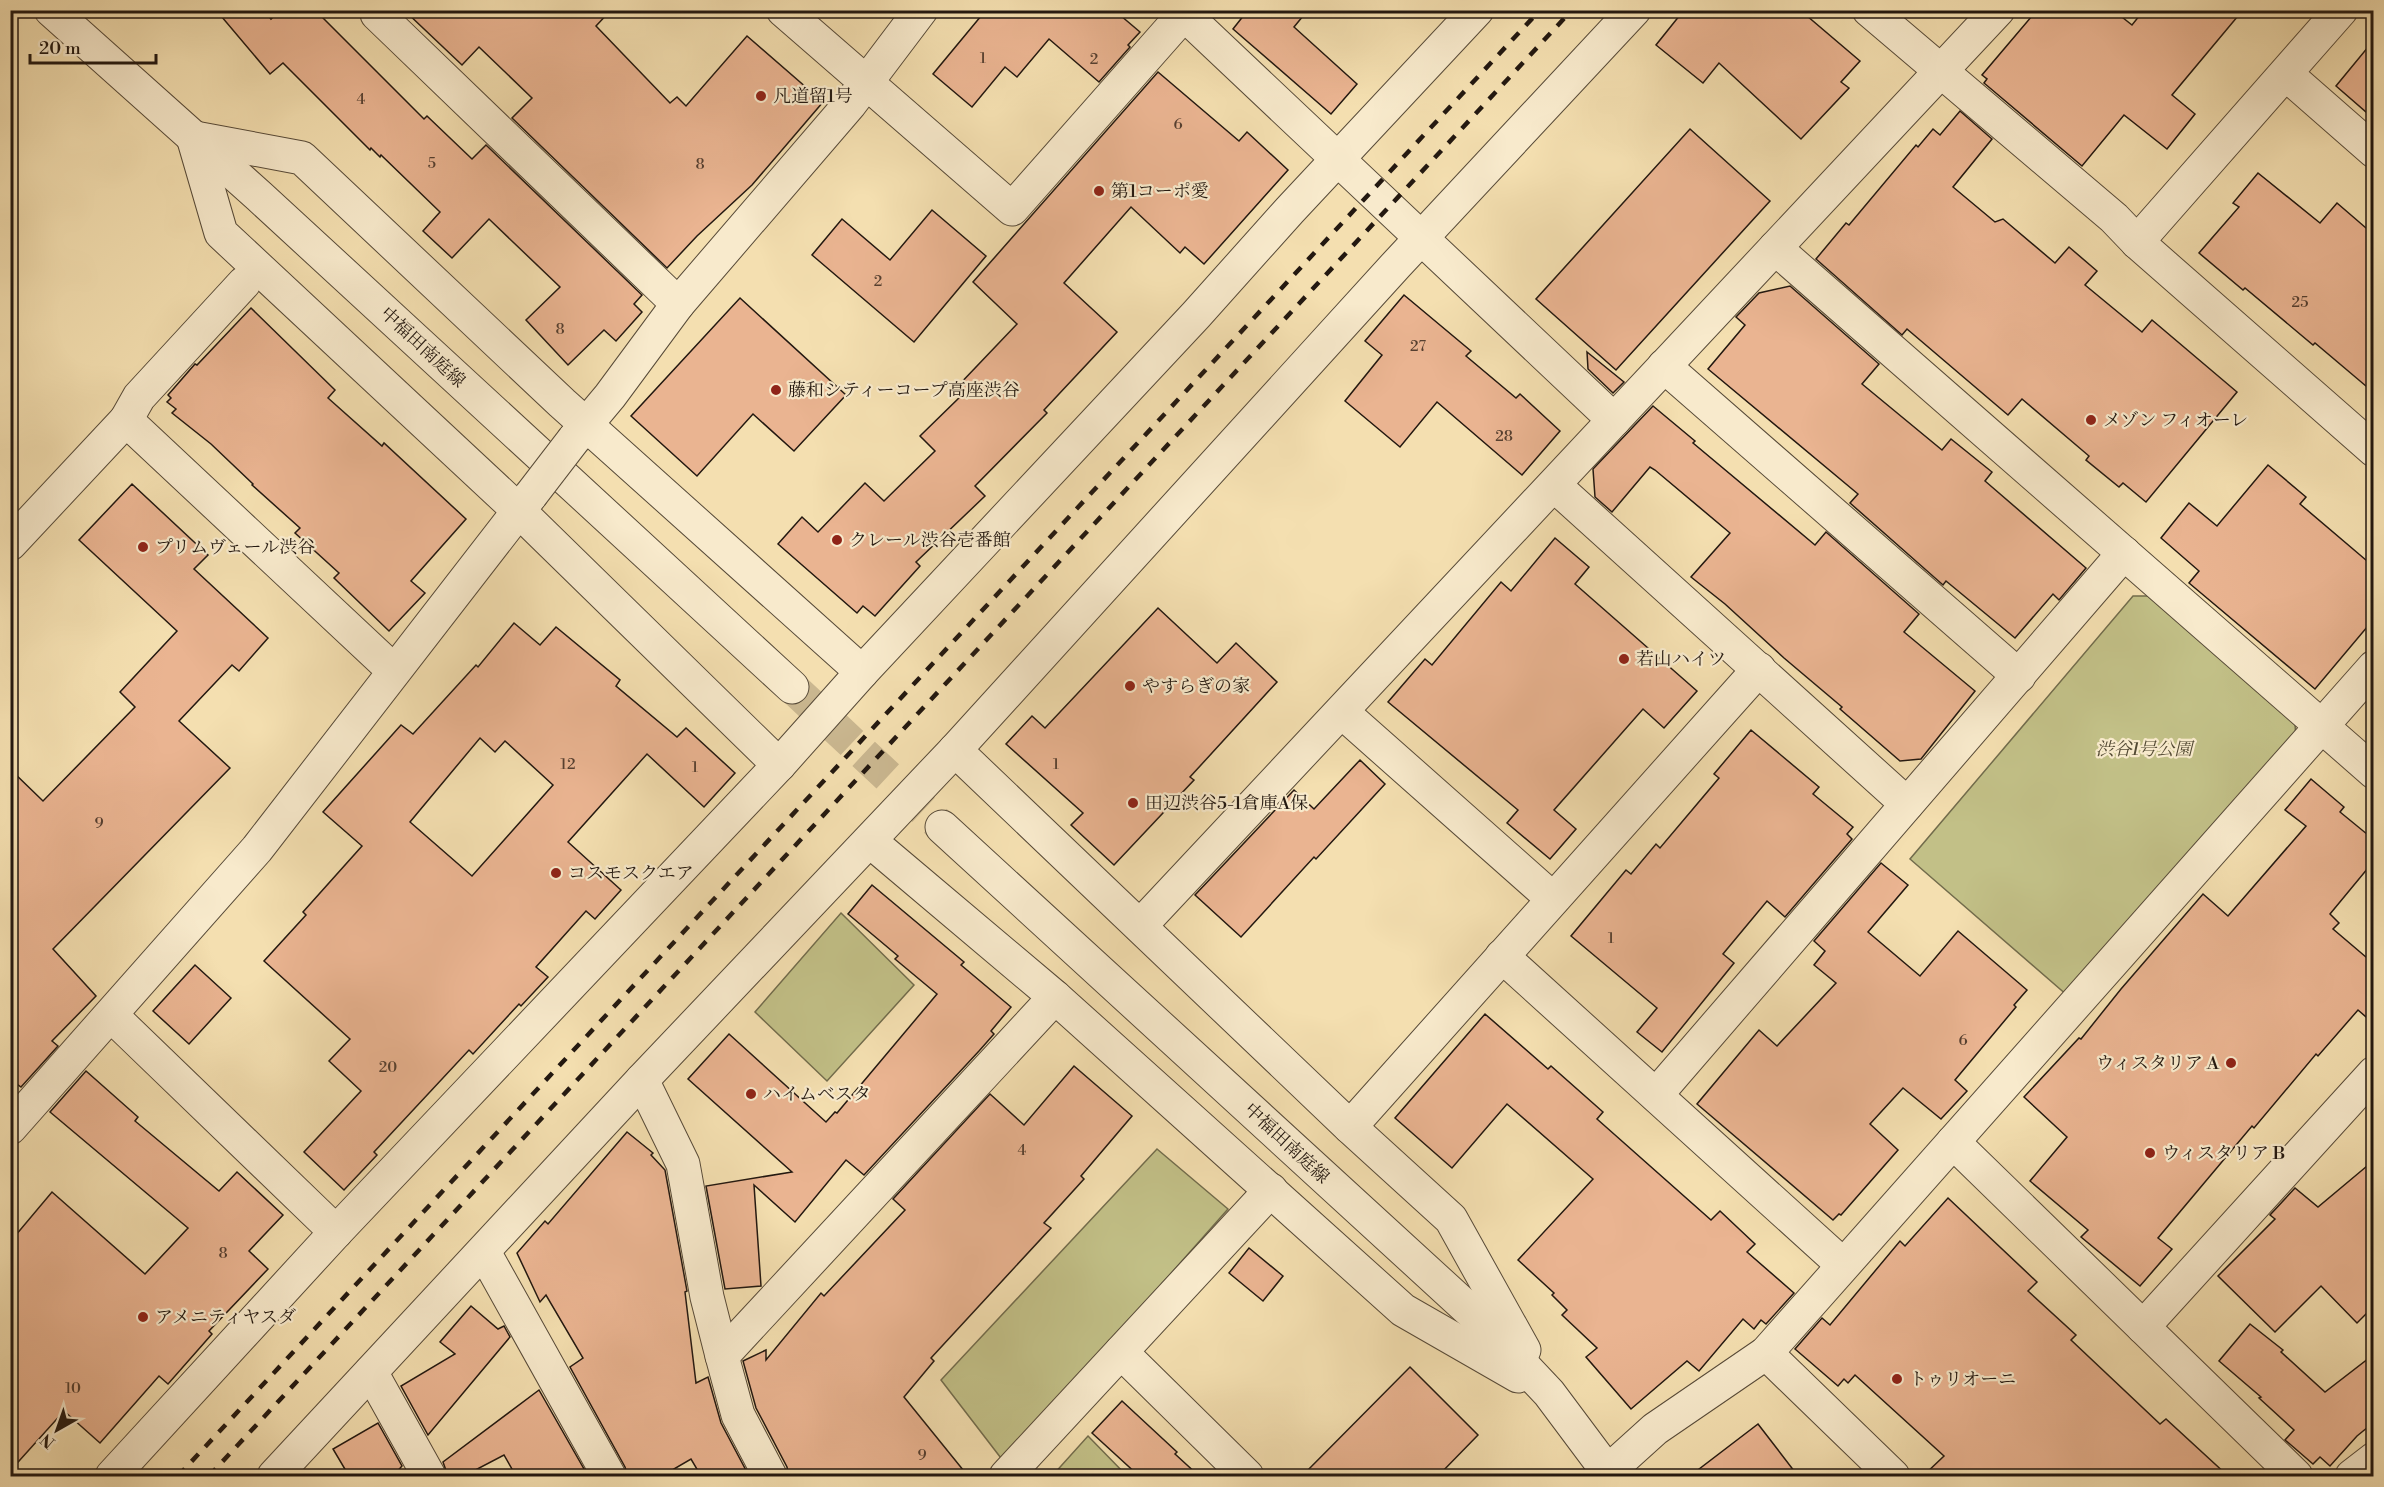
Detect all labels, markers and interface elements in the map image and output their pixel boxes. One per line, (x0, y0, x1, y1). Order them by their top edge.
scale bar (30, 27, 156, 65)
text: 20 m (39, 37, 81, 60)
house number: 1 (980, 49, 987, 68)
house number: 2 (1090, 50, 1098, 69)
place label: 凡道留1号 (773, 85, 853, 108)
marker: 凡道留1号 (754, 89, 768, 103)
house number: 4 (357, 90, 366, 109)
house number: 6 (1173, 115, 1183, 134)
house number: 5 (428, 154, 436, 173)
house number: 8 (695, 155, 705, 174)
place label: 第1コーポ愛 (1111, 180, 1209, 203)
marker: 第1コーポ愛 (1092, 184, 1106, 198)
house number: 2 (874, 272, 882, 291)
house number: 25 (2292, 293, 2308, 312)
street label: 中福田南庭線 (375, 302, 470, 393)
house number: 8 (555, 320, 565, 339)
house number: 27 (1410, 337, 1426, 356)
place label: 藤和シティーコープ高座渋谷 (788, 379, 1020, 402)
marker: 藤和シティーコープ高座渋谷 (769, 383, 783, 397)
place label: メゾン フィオーレ (2103, 409, 2248, 432)
marker: メゾン フィオーレ (2084, 413, 2098, 427)
house number: 28 (1495, 427, 1513, 446)
place label: クレール渋谷壱番館 (849, 529, 1011, 552)
marker: クレール渋谷壱番館 (830, 533, 844, 547)
place label: プリムヴェール渋谷 (155, 536, 315, 559)
marker: プリムヴェール渋谷 (136, 540, 150, 554)
place label: 若山ハイツ (1636, 648, 1726, 671)
marker: 若山ハイツ (1617, 652, 1631, 666)
place label: やすらぎの家 (1142, 675, 1250, 698)
marker: やすらぎの家 (1123, 679, 1137, 693)
park label: 渋谷1号公園 (2096, 738, 2195, 761)
house number: 12 (560, 755, 576, 774)
house number: 1 (1053, 755, 1060, 774)
house number: 1 (692, 758, 699, 777)
place label: 田辺渋谷5-1倉庫A保 (1145, 792, 1308, 815)
marker: 田辺渋谷5-1倉庫A保 (1126, 796, 1140, 810)
house number: 9 (94, 814, 104, 833)
place label: コスモスクエア (568, 862, 694, 885)
marker: コスモスクエア (549, 866, 563, 880)
house number: 1 (1608, 929, 1615, 948)
house number: 6 (1958, 1031, 1968, 1050)
place label: ウィスタリア A (2096, 1052, 2220, 1075)
marker: ウィスタリア A (2224, 1056, 2238, 1070)
house number: 20 (379, 1058, 397, 1077)
place label: ハイムベスタ (763, 1083, 871, 1106)
marker: ハイムベスタ (744, 1087, 758, 1101)
street label: 中福田南庭線 (1239, 1098, 1334, 1189)
house number: 4 (1018, 1141, 1027, 1160)
place label: ウィスタリア B (2162, 1142, 2285, 1165)
marker: ウィスタリア B (2143, 1146, 2157, 1160)
house number: 8 (218, 1244, 228, 1263)
place label: アメニティヤスダ (155, 1306, 296, 1329)
marker: アメニティヤスダ (136, 1310, 150, 1324)
place label: トゥリオーニ (1909, 1368, 2016, 1391)
marker: トゥリオーニ (1890, 1372, 1904, 1386)
house number: 10 (65, 1379, 81, 1398)
north arrow (27, 1400, 87, 1460)
text: N (36, 1429, 59, 1452)
house number: 9 (917, 1446, 927, 1465)

